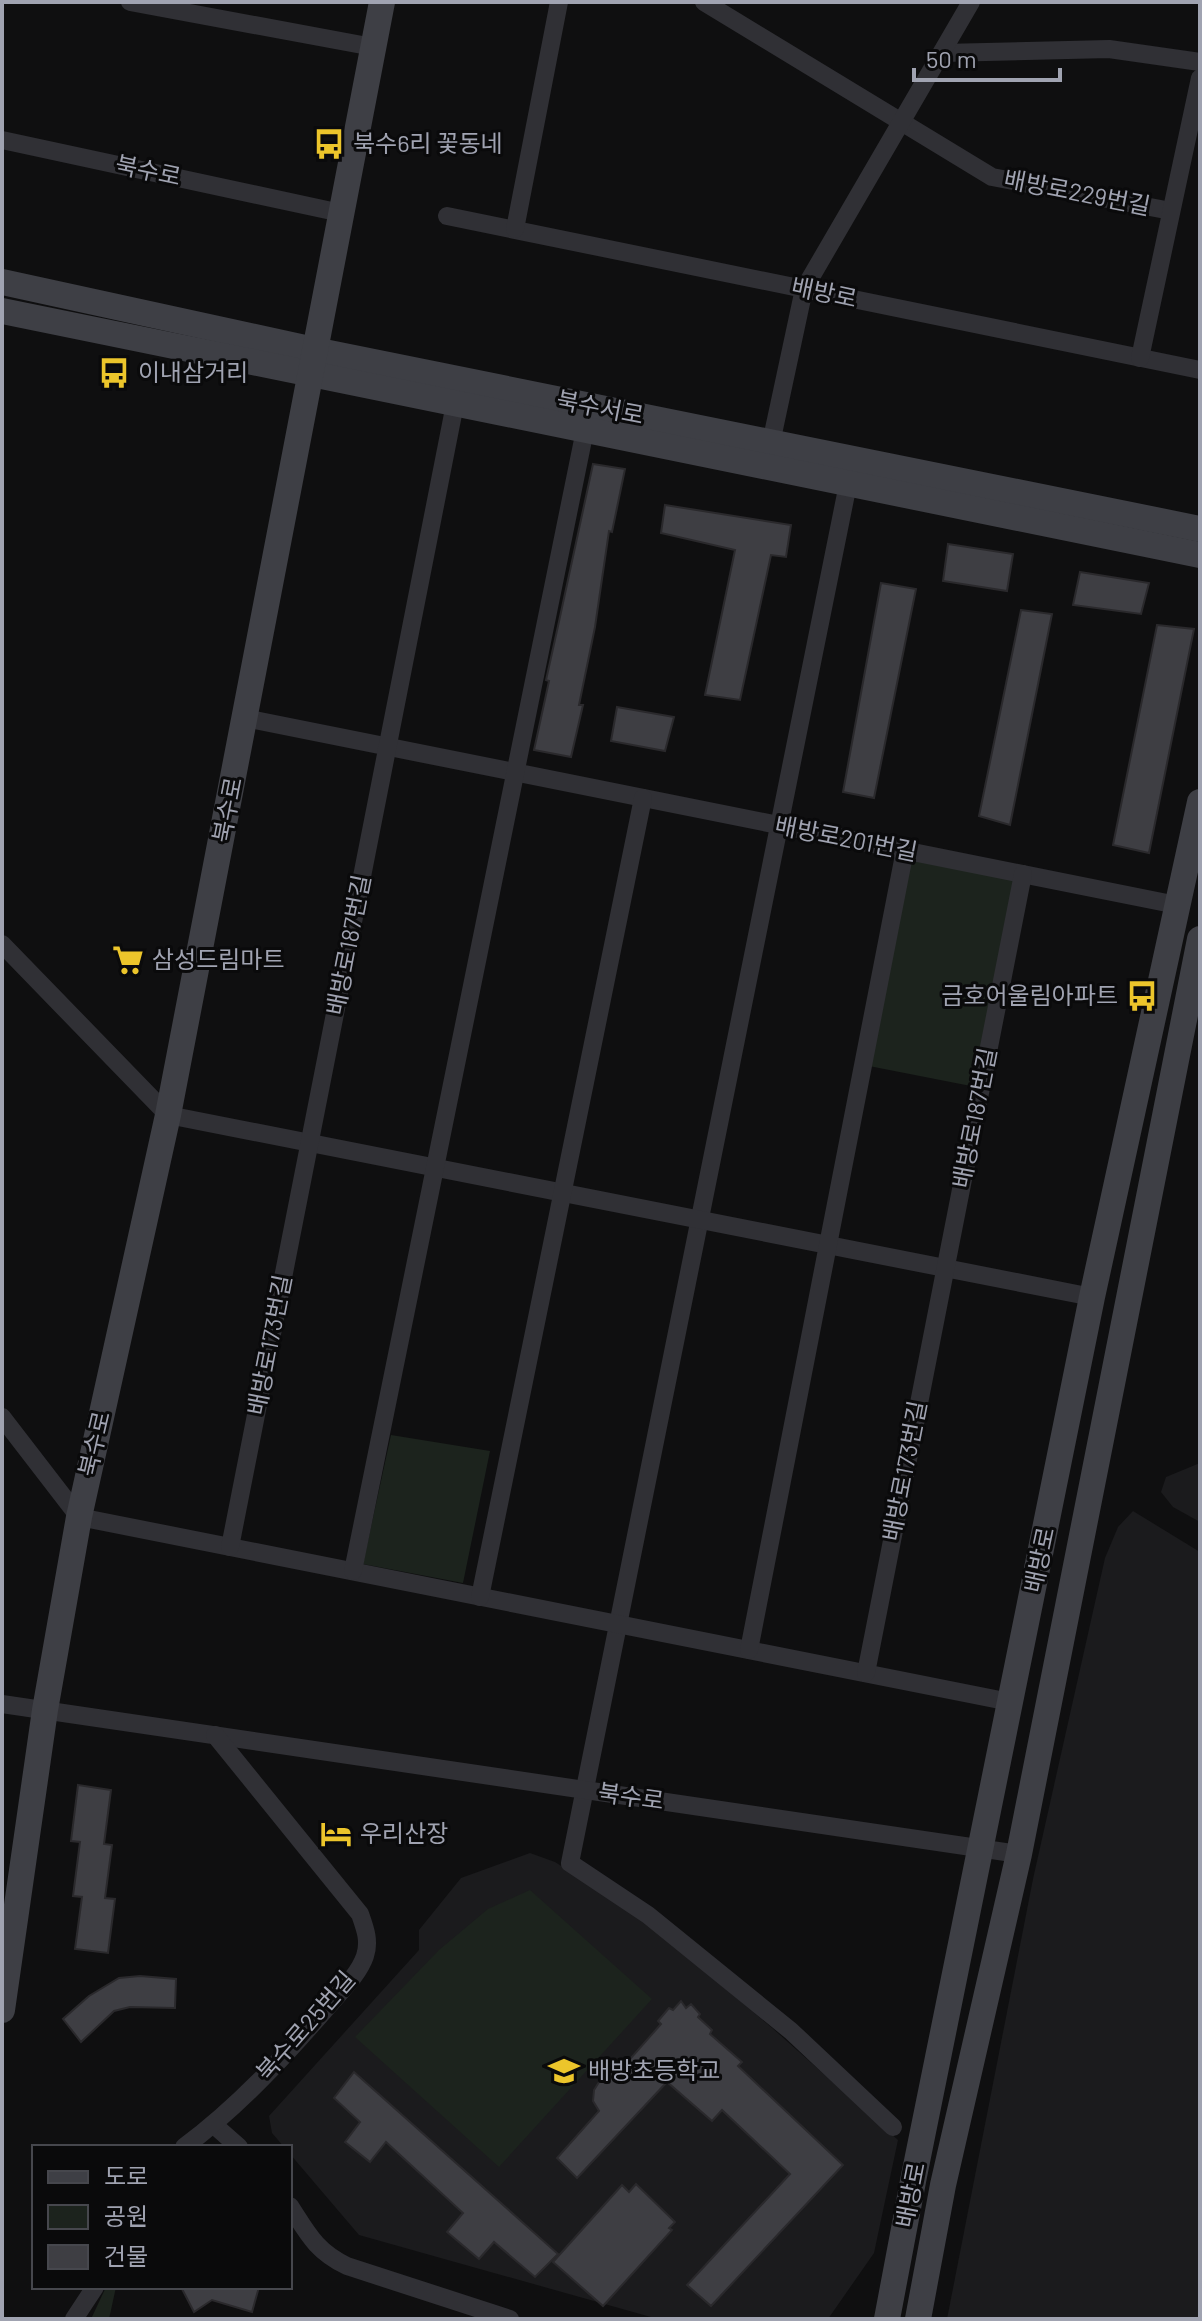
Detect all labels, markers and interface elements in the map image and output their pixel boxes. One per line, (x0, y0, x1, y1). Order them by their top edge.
scale bar (914, 32, 1060, 82)
text: 50 m (926, 44, 977, 73)
bus stop icon: 북수6리 꽃동네 (312, 127, 346, 161)
place label: 북수6리 꽃동네 (353, 128, 503, 157)
street label: 북수로 (113, 148, 184, 191)
street label: 배방로229번길 (1002, 163, 1153, 220)
street label: 배방로 (789, 270, 860, 313)
bus stop icon: 이내삼거리 (97, 356, 131, 390)
place label: 이내삼거리 (138, 357, 248, 386)
street label: 북수서로 (554, 384, 646, 429)
street label: 북수로 (206, 774, 247, 845)
street label: 배방로201번길 (773, 810, 920, 866)
street label: 배방로187번길 (320, 872, 375, 1017)
supermarket icon: 삼성드림마트 (111, 943, 145, 977)
place label: 삼성드림마트 (152, 944, 284, 973)
bus stop icon: 금호어울림아파트 (1125, 979, 1159, 1013)
place label: 금호어울림아파트 (941, 980, 1118, 1009)
street label: 배방로187번길 (946, 1045, 1001, 1190)
street label: 배방로173번길 (241, 1272, 296, 1417)
street label: 배방로173번길 (876, 1398, 931, 1543)
street label: 북수로 (72, 1408, 115, 1479)
street label: 배방로 (1017, 1524, 1060, 1595)
street label: 북수로 (596, 1777, 666, 1814)
hotel icon: 우리산장 (319, 1817, 353, 1851)
place label: 우리산장 (360, 1818, 448, 1847)
street label: 북수로25번길 (249, 1964, 360, 2086)
school or university icon: 배방초등학교 (547, 2054, 581, 2088)
place label: 배방초등학교 (588, 2055, 720, 2084)
legend (32, 2145, 292, 2289)
street label: 배방로 (889, 2159, 930, 2230)
text: 도로 (104, 2161, 148, 2190)
text: 공원 (104, 2201, 148, 2230)
text: 건물 (104, 2241, 148, 2270)

